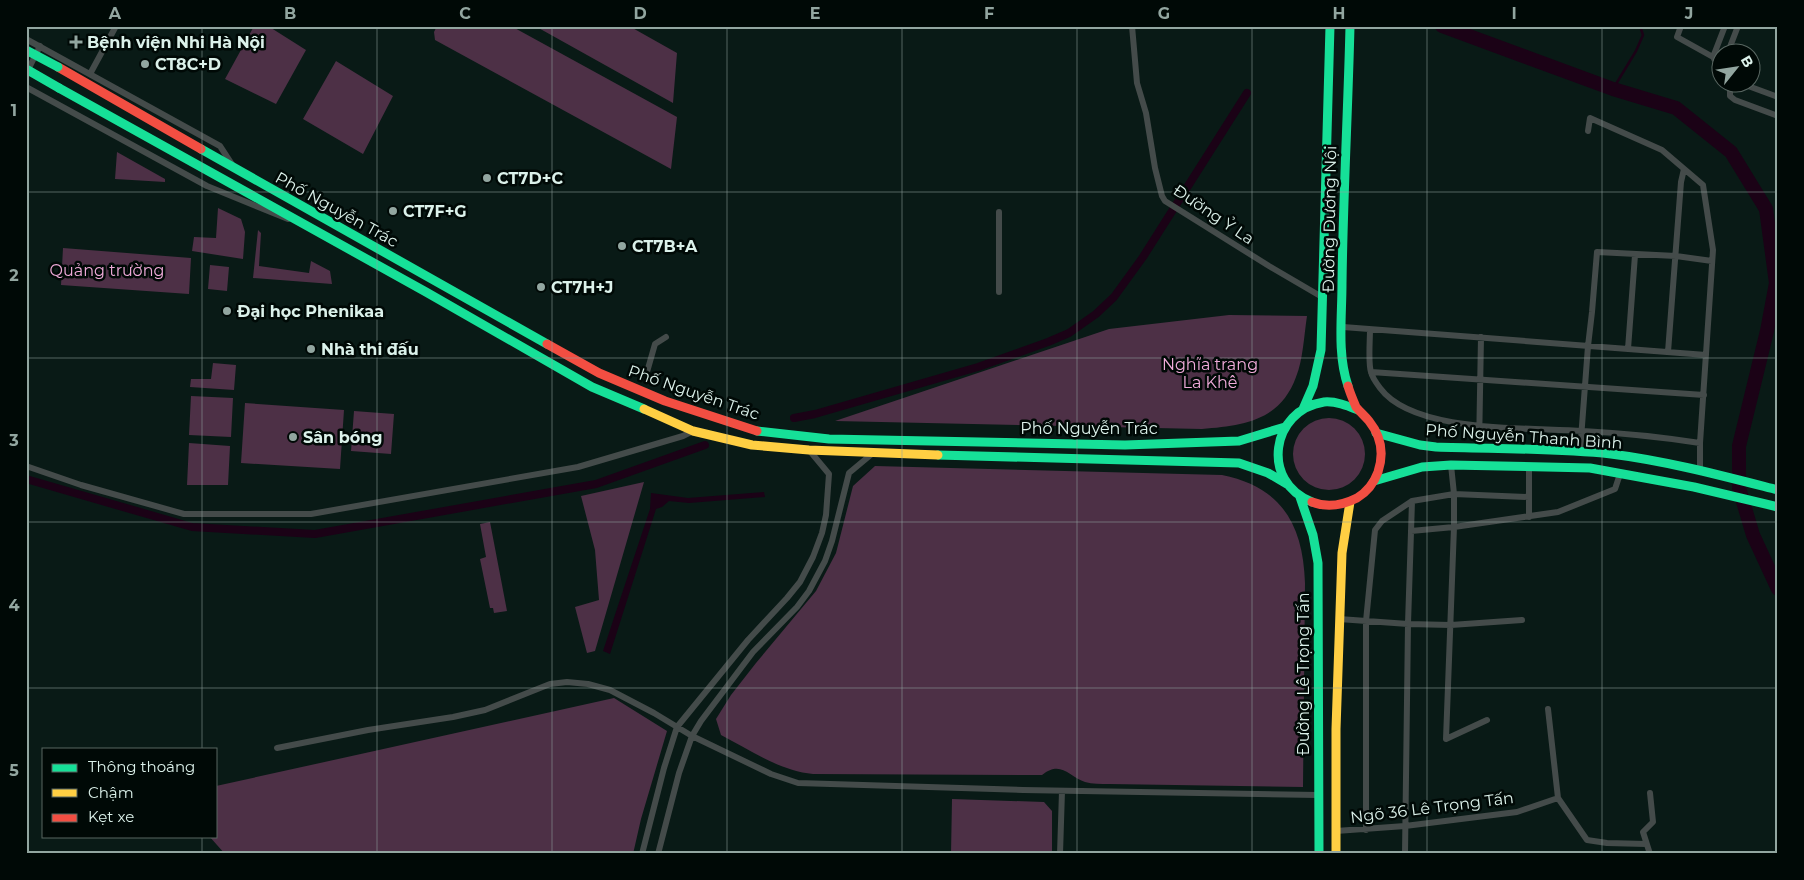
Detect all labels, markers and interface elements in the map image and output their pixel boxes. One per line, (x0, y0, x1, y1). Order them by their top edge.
text: A (108, 4, 122, 23)
text: B (284, 4, 296, 23)
text: C (459, 4, 471, 23)
text: D (633, 4, 647, 23)
text: E (810, 4, 820, 23)
text: F (984, 4, 994, 23)
text: G (1158, 4, 1170, 23)
text: H (1333, 4, 1345, 23)
text: I (1511, 4, 1517, 23)
text: J (1684, 4, 1693, 23)
place label: Bệnh viện Nhi Hà Nội (87, 33, 265, 52)
marker: Bệnh viện Nhi Hà Nội (69, 35, 83, 49)
north arrow (1712, 42, 1762, 92)
text: B (1737, 52, 1758, 71)
place label: CT8C+D (155, 55, 221, 74)
marker: CT8C+D (139, 58, 151, 70)
text: 1 (11, 101, 17, 120)
street label: Đường Dương Nội (1319, 145, 1340, 293)
street label: Phố Nguyễn Trác (272, 168, 401, 251)
place label: CT7D+C (497, 169, 563, 188)
marker: CT7D+C (481, 172, 493, 184)
street label: Đường Ỷ La (1170, 180, 1258, 248)
place label: CT7F+G (403, 202, 467, 221)
marker: CT7F+G (387, 205, 399, 217)
place label: CT7B+A (632, 237, 698, 256)
marker: CT7B+A (616, 240, 628, 252)
park label: Quảng trường (50, 261, 164, 280)
text: 2 (9, 266, 19, 285)
place label: CT7H+J (551, 278, 613, 297)
marker: CT7H+J (535, 281, 547, 293)
place label: Đại học Phenikaa (237, 302, 384, 321)
marker: Đại học Phenikaa (221, 305, 233, 317)
place label: Nhà thi đấu (321, 340, 419, 359)
marker: Nhà thi đấu (305, 343, 317, 355)
park label: Nghĩa trang La Khê (1162, 355, 1258, 392)
street label: Phố Nguyễn Trác (626, 361, 762, 424)
street label: Phố Nguyễn Trác (1020, 419, 1158, 438)
street label: Phố Nguyễn Thanh Bình (1425, 420, 1623, 453)
place label: Sân bóng (303, 428, 383, 447)
text: 3 (8, 431, 19, 450)
marker: Sân bóng (287, 431, 299, 443)
street label: Đường Lê Trọng Tấn (1294, 592, 1313, 756)
text: 4 (8, 596, 20, 615)
legend (42, 748, 218, 838)
text: Thông thoáng (88, 757, 195, 776)
text: 5 (9, 761, 19, 780)
text: Chậm (88, 783, 134, 802)
street label: Ngõ 36 Lê Trọng Tấn (1349, 788, 1515, 827)
text: Kẹt xe (88, 807, 134, 826)

